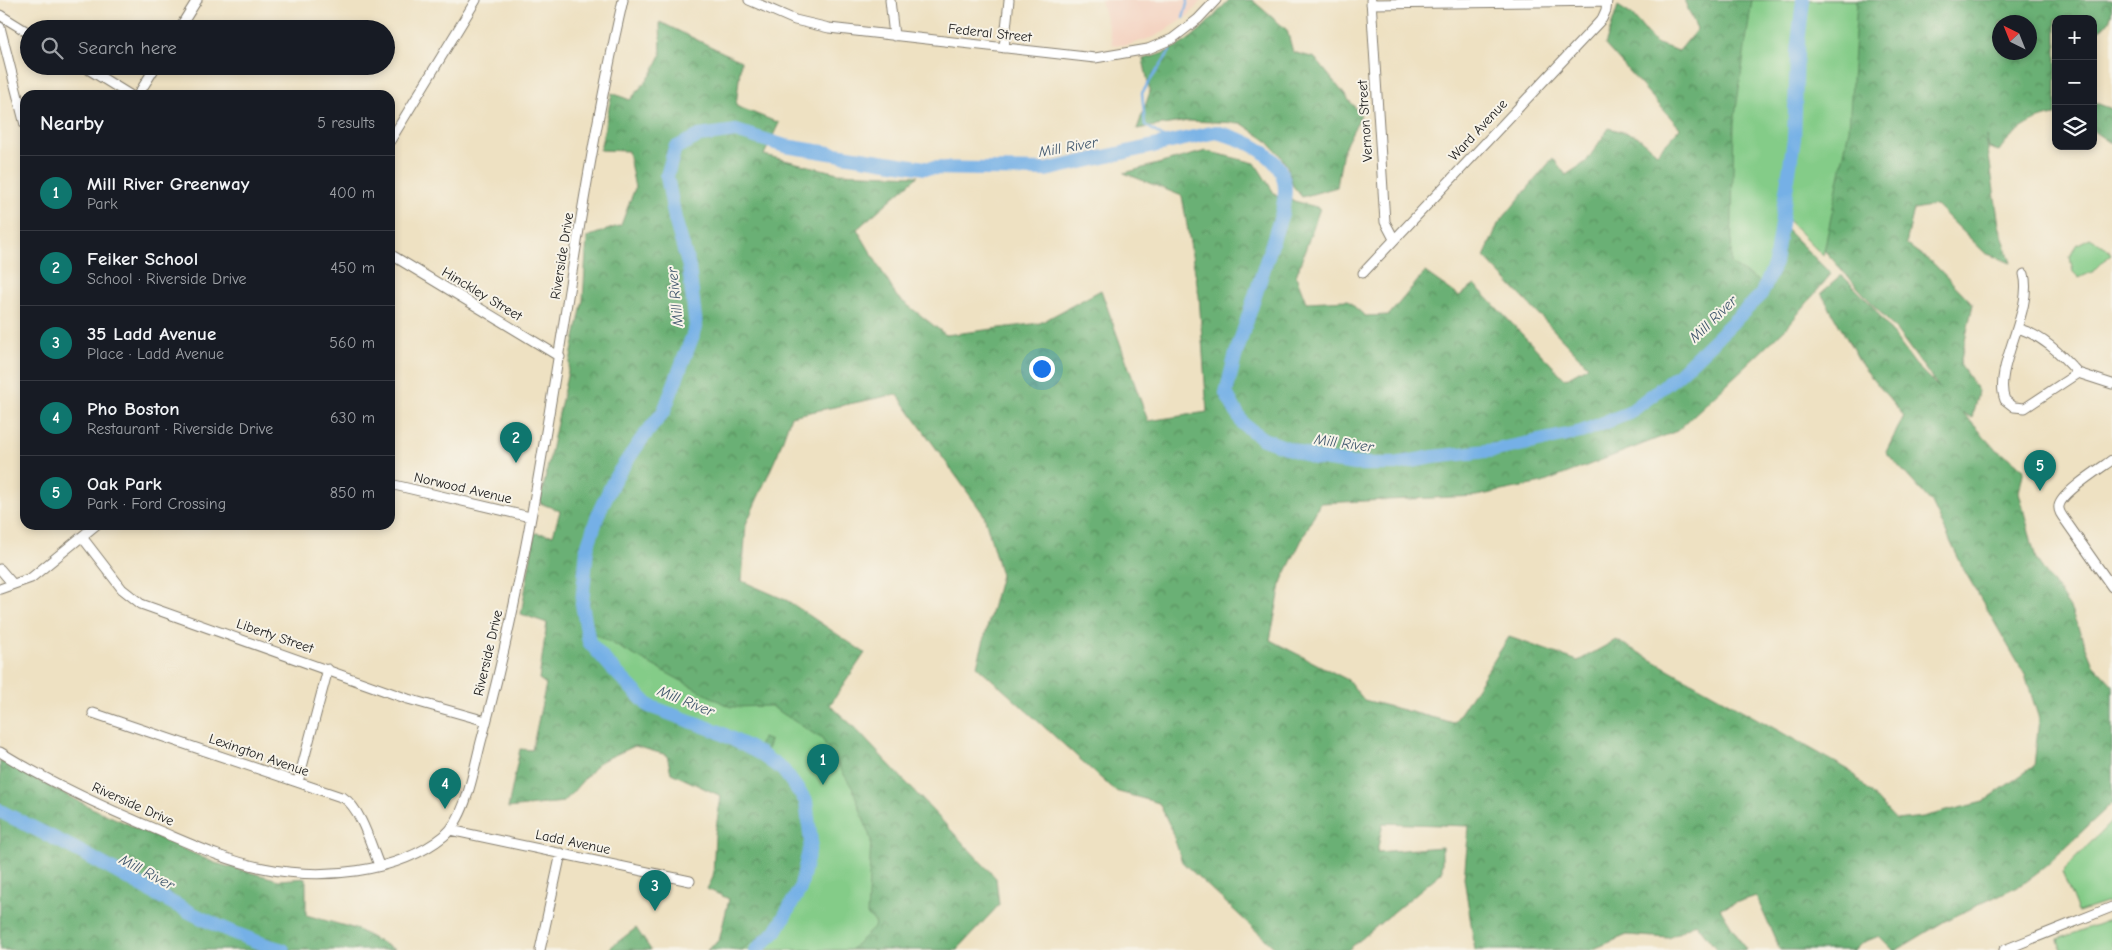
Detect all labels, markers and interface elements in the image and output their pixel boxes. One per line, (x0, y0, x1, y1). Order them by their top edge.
north arrow (1992, 15, 2037, 60)
map controls (2052, 15, 2097, 150)
button: + (2052, 15, 2097, 60)
search box (20, 20, 395, 75)
street label: Federal Street (947, 20, 1034, 46)
icon: search (38, 34, 66, 62)
text: Search here (78, 37, 177, 59)
button: − (2052, 60, 2097, 105)
street label: Vernon Street (1354, 79, 1376, 162)
street label: Ward Avenue (1445, 96, 1511, 164)
button: layers (2052, 105, 2097, 150)
text: Nearby (40, 111, 104, 135)
text: 5 results (317, 114, 375, 132)
water label: Mill River (1036, 133, 1100, 161)
text: Mill River Greenway (87, 173, 249, 195)
text: 1 (53, 184, 59, 202)
text: 400 m (329, 184, 375, 202)
text: Park (87, 195, 118, 213)
street label: Riverside Drive (547, 211, 577, 301)
text: Feiker School (87, 248, 198, 270)
text: 2 (52, 259, 60, 277)
text: 450 m (330, 259, 375, 277)
street label: Hinckley Street (439, 263, 526, 325)
water label: Mill River (663, 265, 687, 329)
text: School · Riverside Drive (87, 270, 247, 288)
water label: Mill River (1685, 291, 1741, 347)
text: 35 Ladd Avenue (87, 323, 216, 345)
text: 3 (52, 334, 60, 352)
text: 560 m (329, 334, 375, 352)
text: Place · Ladd Avenue (87, 345, 224, 363)
your location (1029, 356, 1055, 382)
text: Pho Boston (87, 398, 180, 420)
text: 4 (52, 409, 60, 427)
text: 630 m (330, 409, 375, 427)
text: Restaurant · Riverside Drive (87, 420, 273, 438)
pin: 2 (500, 422, 532, 463)
water label: Mill River (1312, 430, 1376, 456)
pin: 5 (2024, 450, 2056, 491)
street label: Norwood Avenue (412, 468, 514, 508)
text: Oak Park (87, 473, 162, 495)
text: 5 (52, 484, 60, 502)
text: 850 m (330, 484, 375, 502)
text: Park · Ford Crossing (87, 495, 226, 513)
street label: Riverside Drive (470, 608, 506, 698)
street label: Liberty Street (234, 615, 317, 657)
water label: Mill River (654, 681, 718, 721)
street label: Lexington Avenue (207, 730, 311, 780)
pin: 1 (807, 744, 839, 785)
pin: 4 (429, 768, 461, 809)
street label: Riverside Drive (89, 778, 177, 830)
street label: Ladd Avenue (534, 826, 612, 858)
water label: Mill River (116, 850, 178, 894)
pin: 3 (639, 870, 671, 911)

